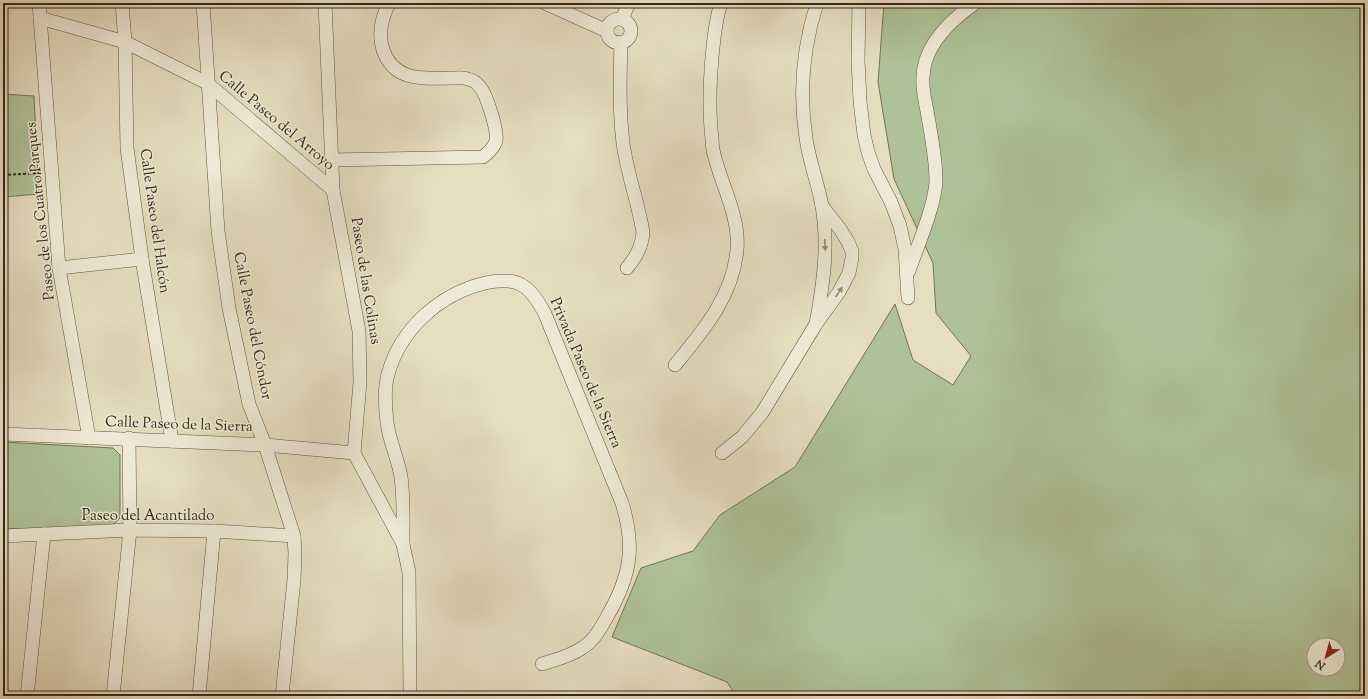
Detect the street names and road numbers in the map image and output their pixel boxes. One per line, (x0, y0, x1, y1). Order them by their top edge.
street label: Calle Paseo del Arroyo (213, 66, 339, 176)
street label: Paseo de los Cuatro Parques (21, 121, 61, 301)
street label: Calle Paseo del Halcón (133, 147, 175, 295)
street label: Paseo de las Colinas (345, 216, 385, 346)
street label: Calle Paseo del Cóndor (227, 250, 277, 402)
street label: Privada Paseo de la Sierra (544, 294, 626, 452)
street label: Calle Paseo de la Sierra (105, 412, 253, 438)
street label: Paseo del Acantilado (82, 506, 214, 527)

